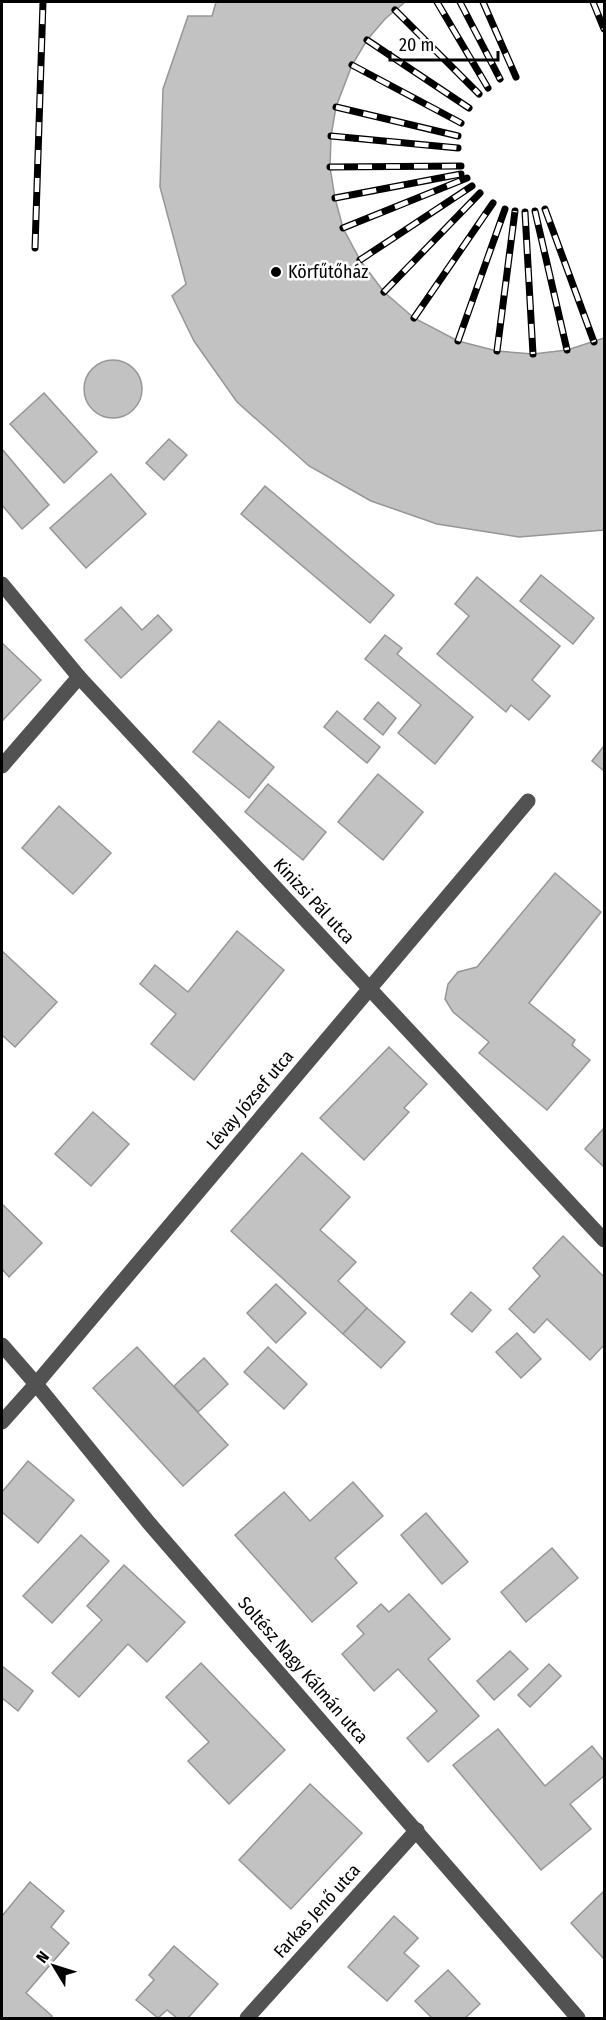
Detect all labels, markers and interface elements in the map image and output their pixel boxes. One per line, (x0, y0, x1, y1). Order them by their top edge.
scale bar (390, 24, 498, 62)
text: 20 m (399, 34, 434, 56)
place label: Körfűtőház (288, 261, 368, 283)
marker: Körfűtőház (269, 265, 283, 279)
street label: Kinizsi Pál utca (269, 854, 359, 949)
street label: Lévay József utca (202, 1045, 298, 1155)
street label: Soltész Nagy Kálmán utca (233, 1592, 373, 1748)
street label: Farkas Jenő utca (269, 1859, 365, 1963)
north arrow (24, 1936, 84, 1996)
text: N (32, 1947, 53, 1967)

